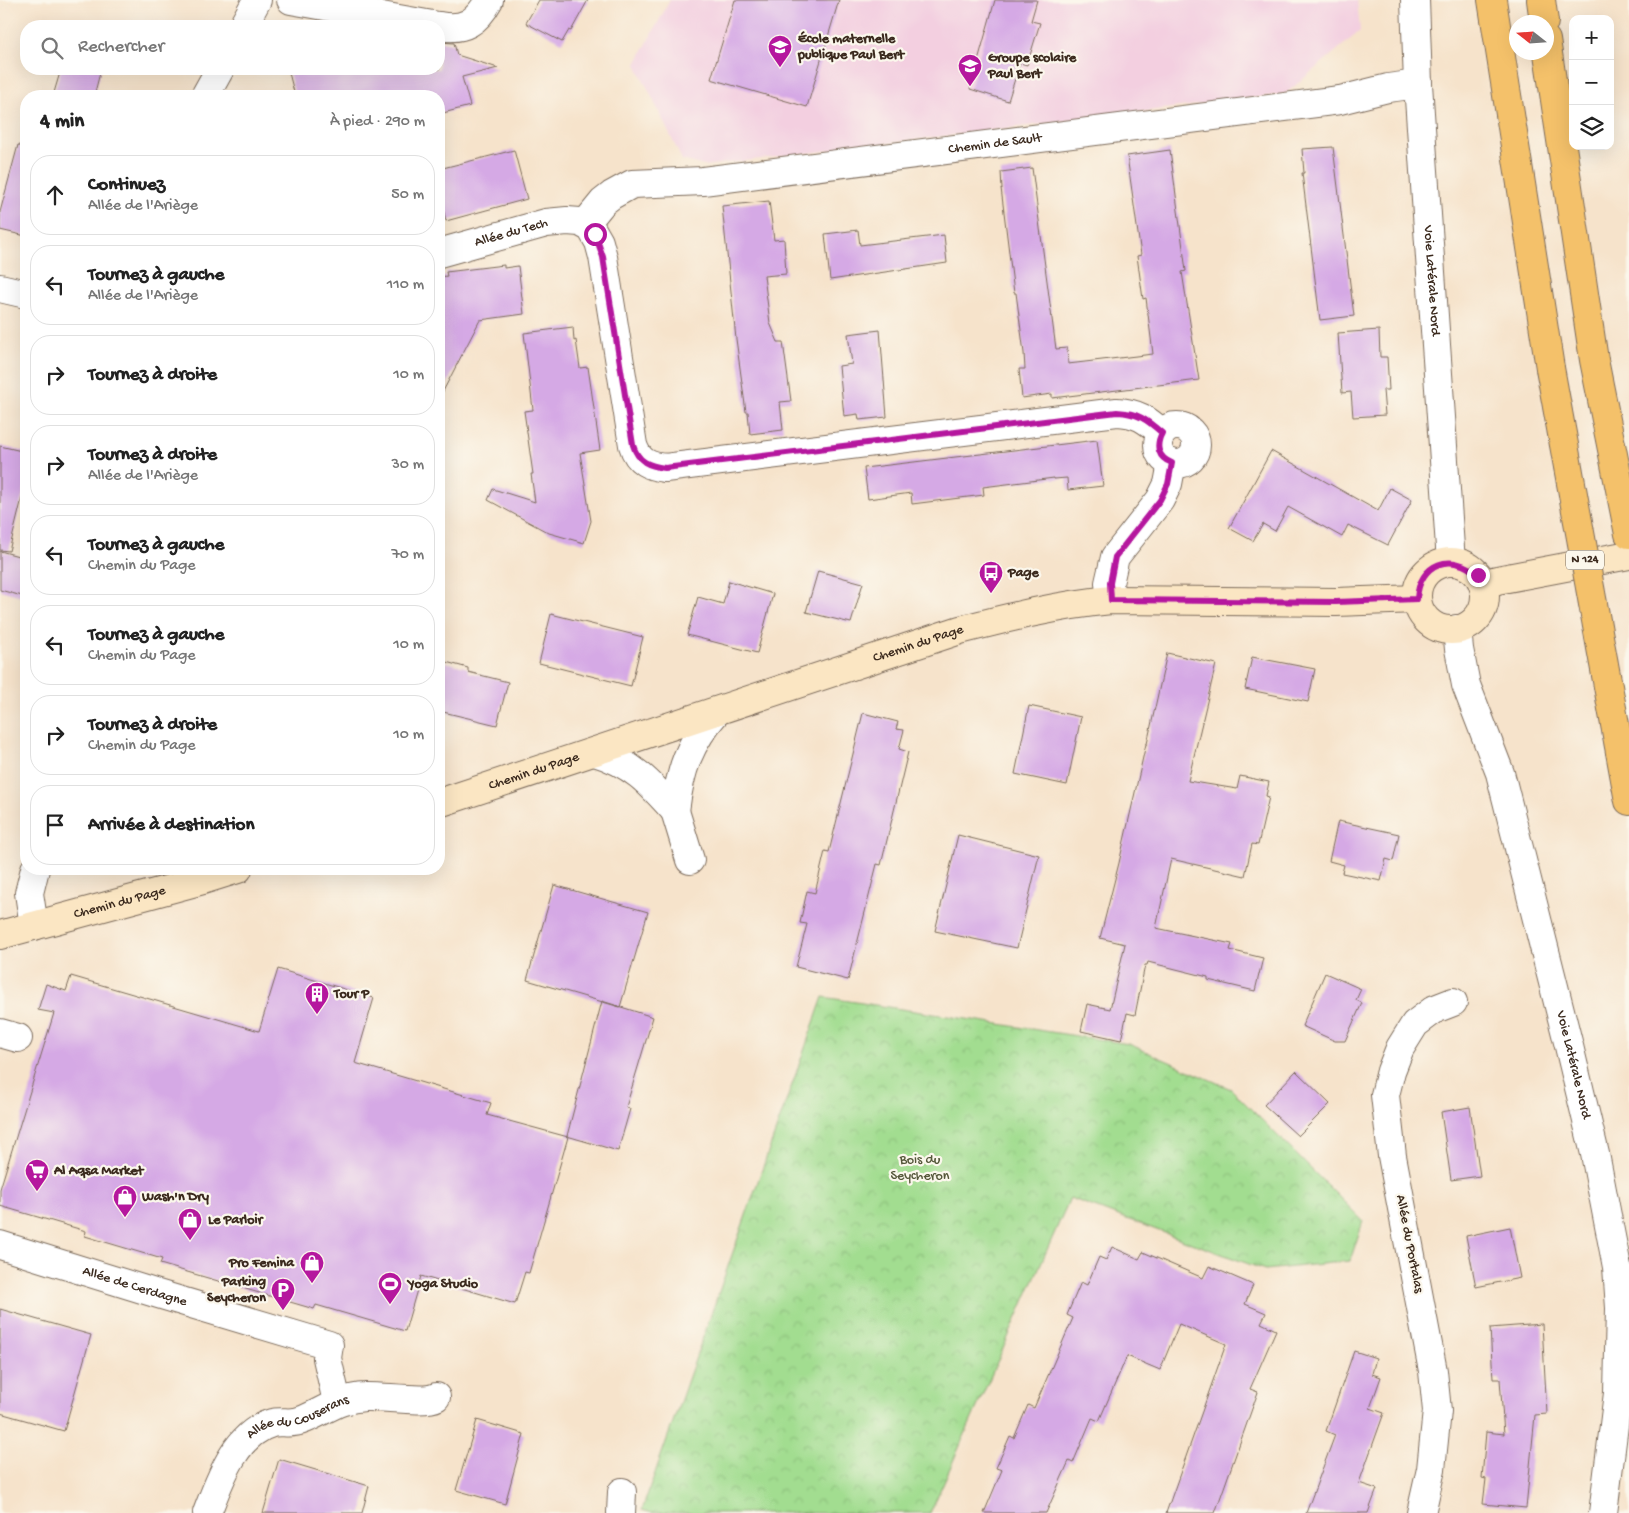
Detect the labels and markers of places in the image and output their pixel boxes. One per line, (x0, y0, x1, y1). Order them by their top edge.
place label: École maternelle publique Paul Bert (797, 31, 905, 64)
school or university icon: École maternelle publique Paul Bert (767, 34, 793, 68)
place label: Groupe scolaire Paul Bert (987, 50, 1077, 83)
school or university icon: Groupe scolaire Paul Bert (957, 53, 983, 87)
bus stop icon: Page (978, 560, 1004, 594)
place label: Page (1007, 565, 1039, 582)
building icon: Tour P (304, 981, 330, 1015)
place label: Tour P (333, 986, 370, 1003)
supermarket icon: Al Aqsa Market (24, 1158, 50, 1192)
place label: Al Aqsa Market (53, 1163, 144, 1180)
shop icon: Wash'n Dry (112, 1184, 138, 1218)
place label: Wash'n Dry (141, 1189, 209, 1206)
shop icon: Le Parloir (177, 1207, 203, 1241)
place label: Le Parloir (208, 1212, 265, 1229)
shop icon: Pro Femina (299, 1250, 325, 1284)
place label: Pro Femina (228, 1255, 295, 1272)
sports icon: Yoga Studio (377, 1271, 403, 1305)
place label: Parking Seycheron (207, 1274, 266, 1307)
place label: Yoga Studio (406, 1276, 479, 1293)
parking icon: Parking Seycheron (270, 1277, 296, 1311)

